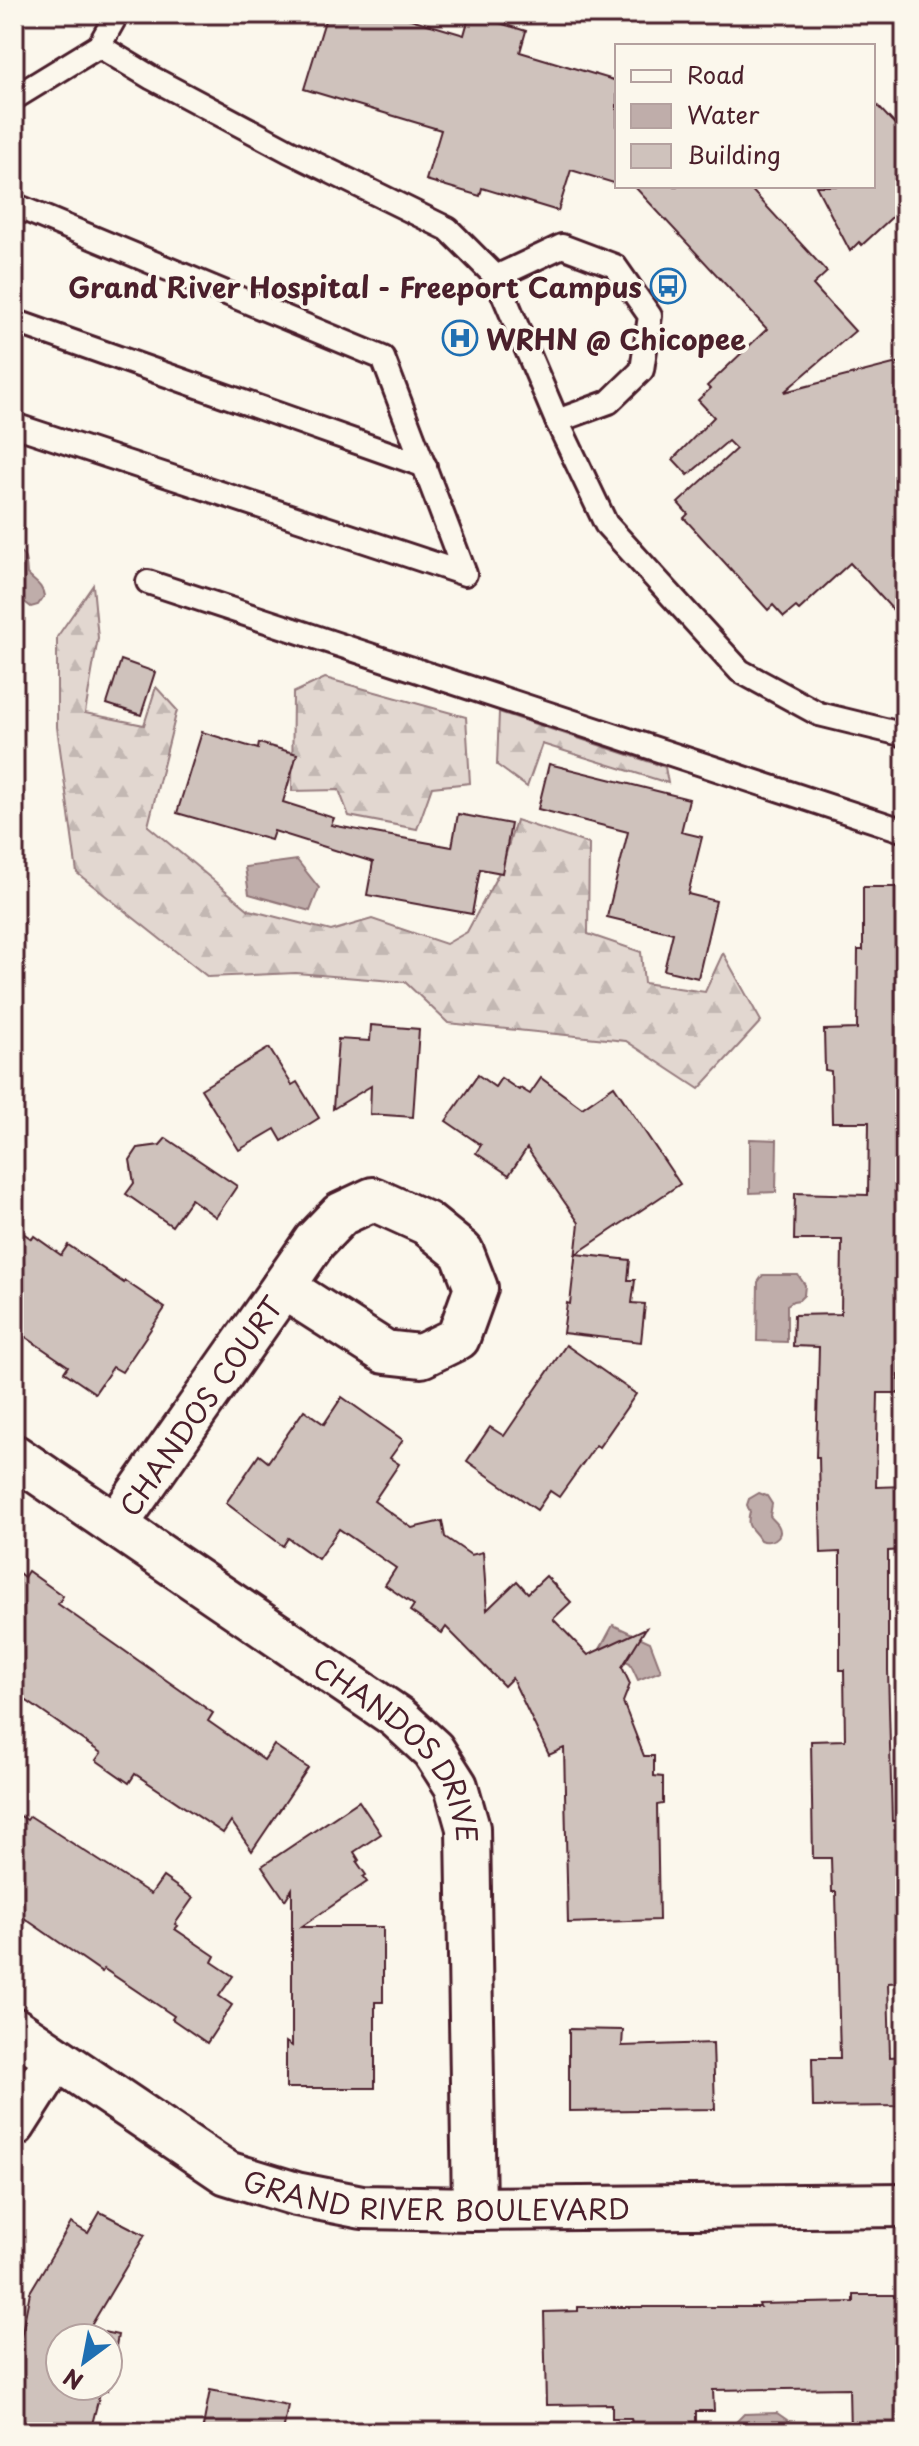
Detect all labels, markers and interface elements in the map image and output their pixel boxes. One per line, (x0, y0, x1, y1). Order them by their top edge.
legend (615, 44, 875, 188)
text: Road (687, 56, 745, 92)
text: Water (687, 96, 760, 132)
text: Building (687, 136, 781, 172)
place label: Grand River Hospital - Freeport Campus (68, 265, 642, 308)
bus stop icon: Grand River Hospital - Freeport Campus (649, 267, 687, 305)
place label: WRHN @ Chicopee (486, 317, 746, 360)
hospital icon: WRHN @ Chicopee (441, 319, 479, 357)
street label: CHANDOS COURT (107, 1287, 292, 1524)
street label: CHANDOS DRIVE (305, 1645, 490, 1843)
street label: GRAND RIVER BOULEVARD (238, 2158, 630, 2231)
north arrow (44, 2322, 124, 2402)
text: N (56, 2362, 89, 2399)

